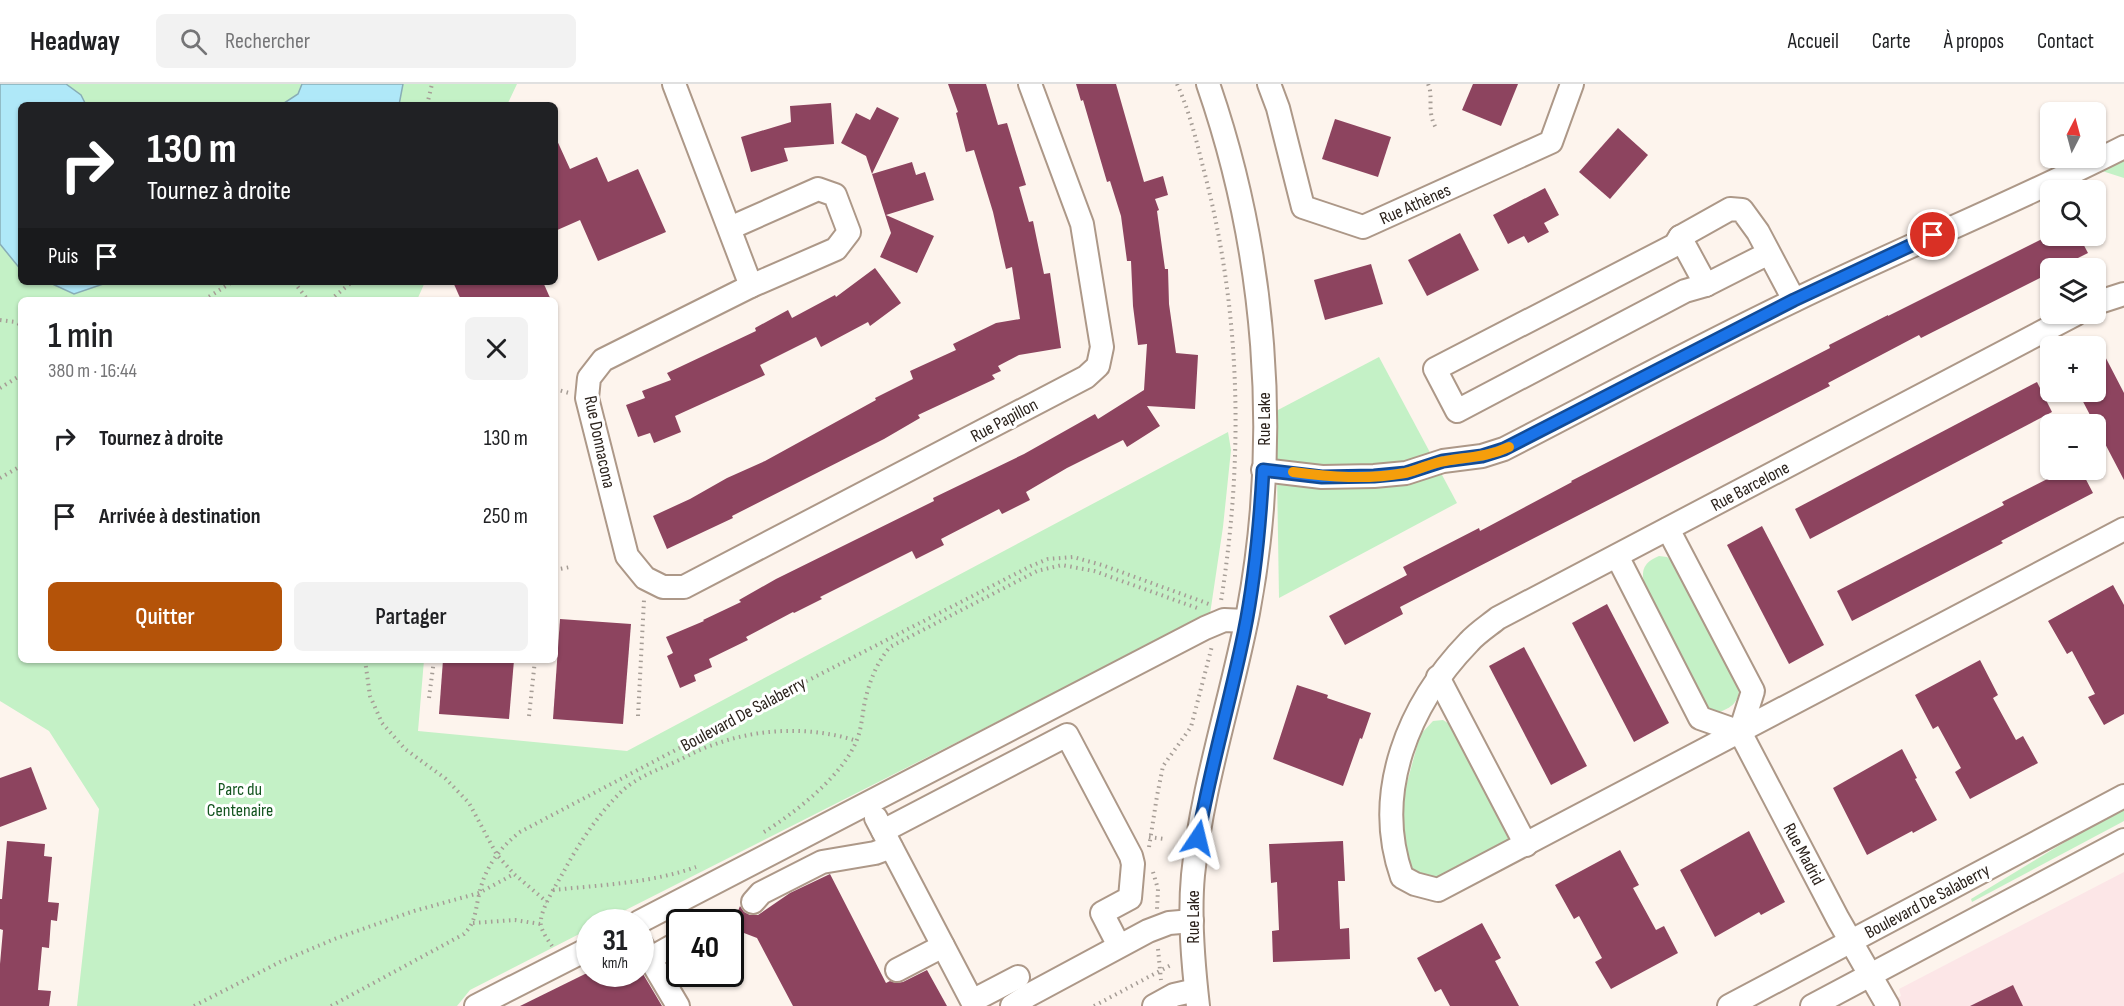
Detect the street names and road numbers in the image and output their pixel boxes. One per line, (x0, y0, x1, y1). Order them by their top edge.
street label: Rue Athènes (1376, 180, 1454, 229)
street label: Rue Lake (1254, 392, 1275, 446)
street label: Rue Donnacona (579, 394, 620, 490)
street label: Rue Papillon (967, 394, 1041, 447)
street label: Rue Barcelone (1707, 457, 1793, 516)
street label: Boulevard De Salaberry (677, 673, 809, 756)
street label: Rue Madrid (1779, 820, 1829, 889)
street label: Boulevard De Salaberry (1861, 860, 1993, 943)
street label: Rue Lake (1183, 890, 1204, 944)

